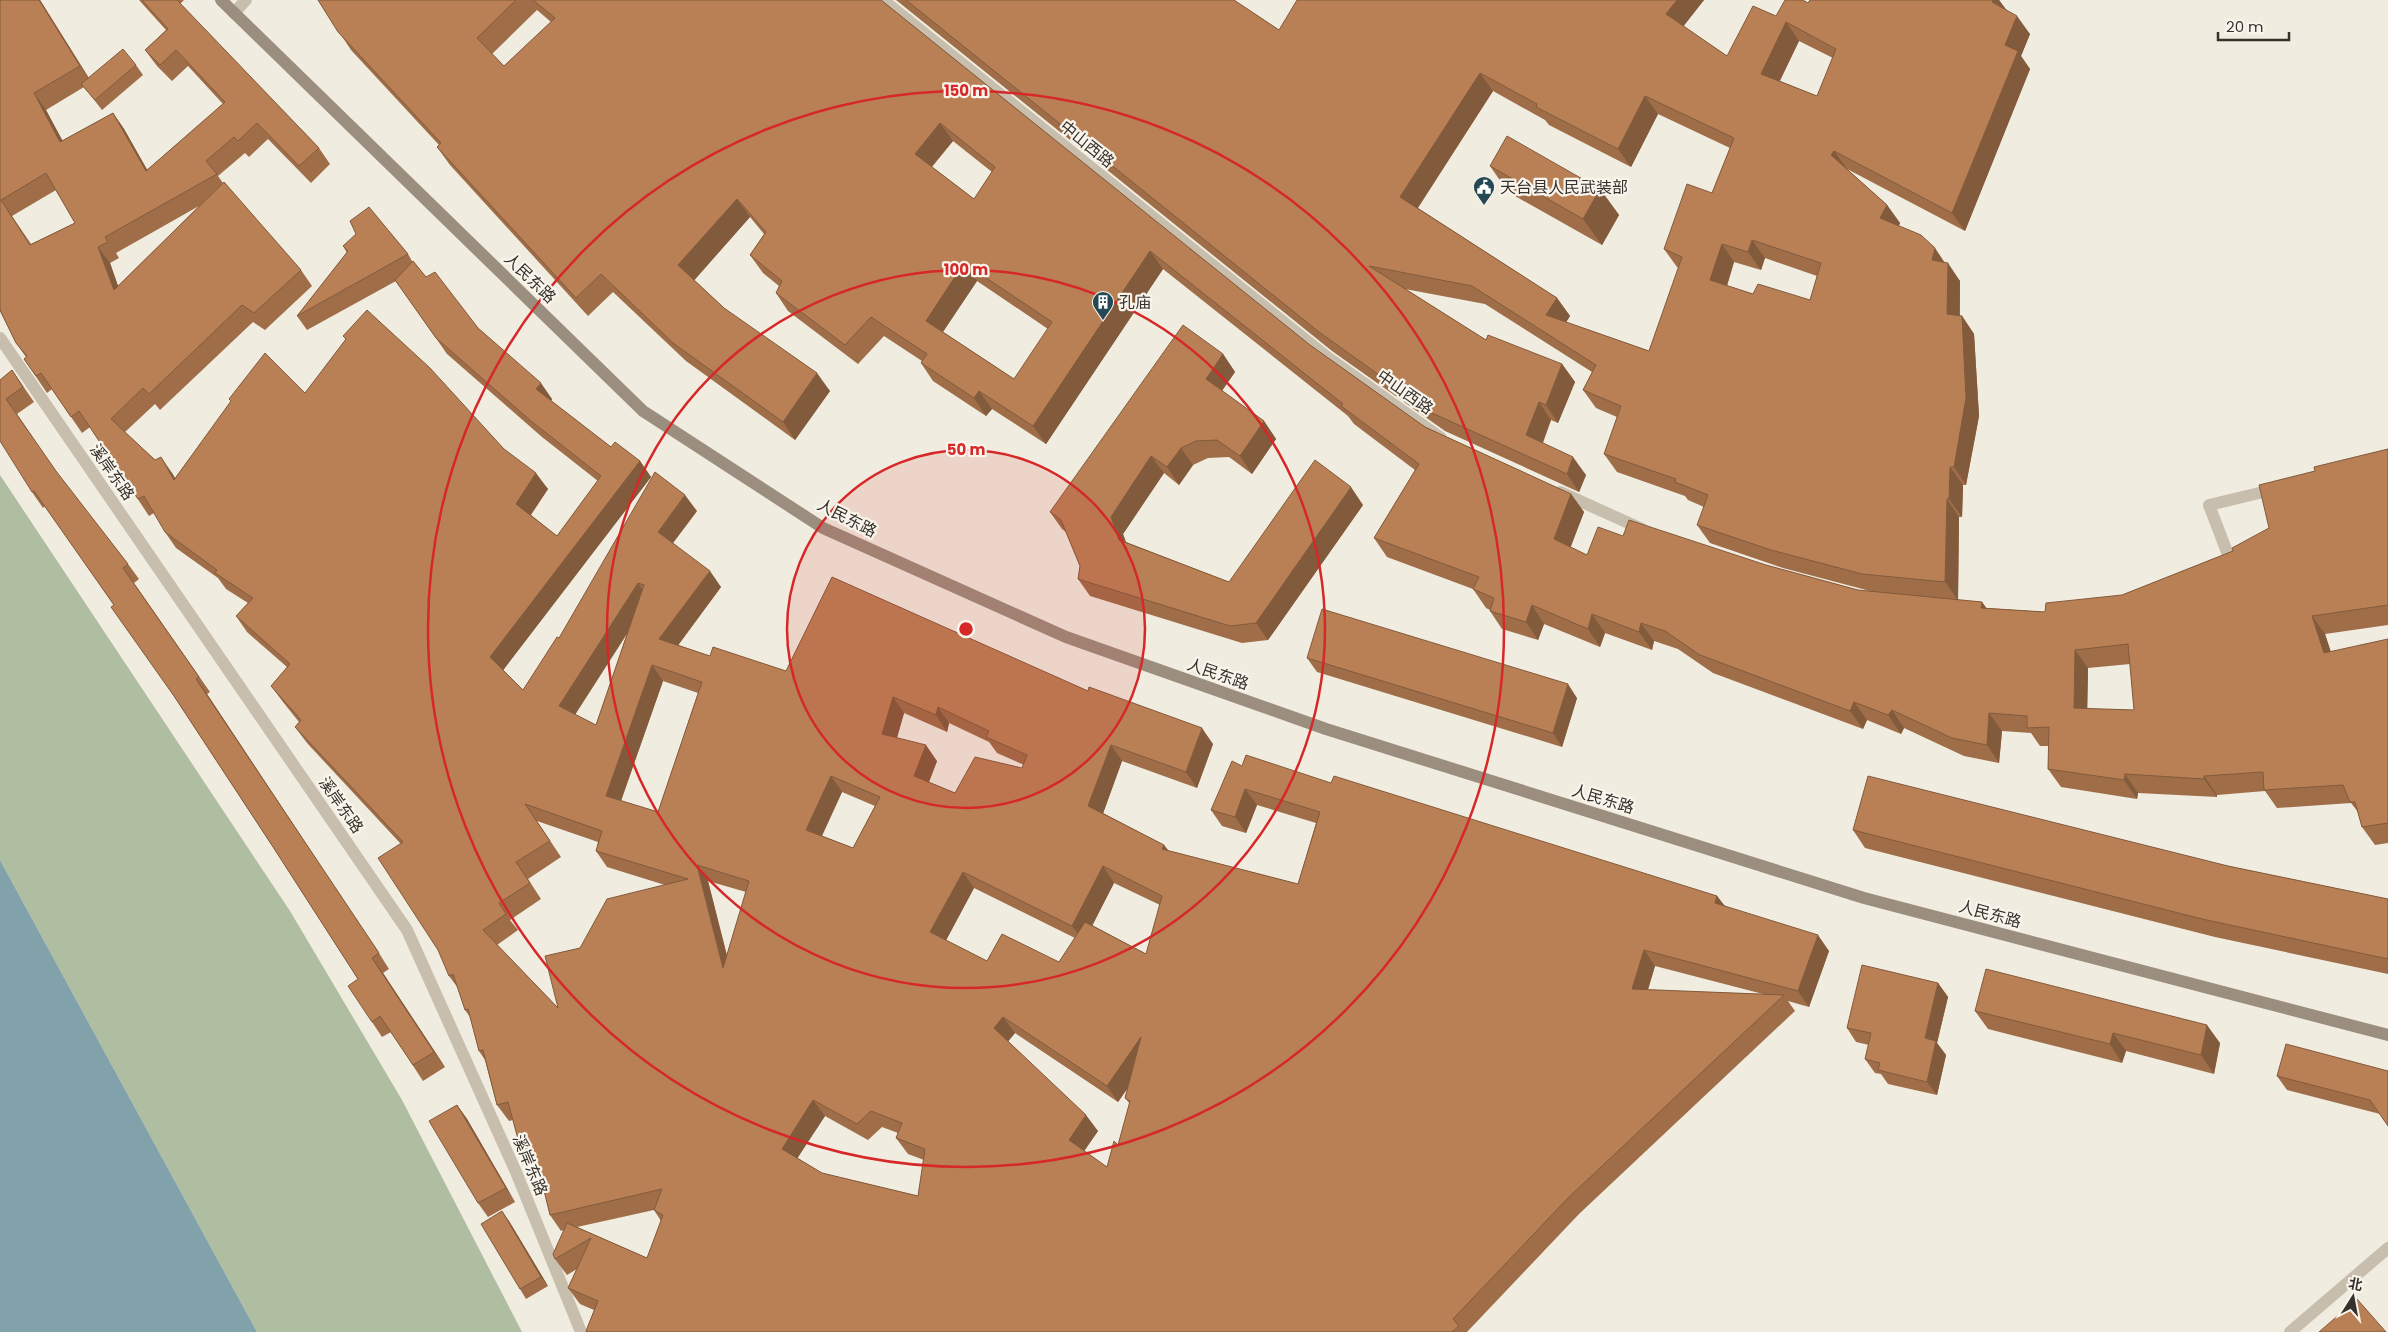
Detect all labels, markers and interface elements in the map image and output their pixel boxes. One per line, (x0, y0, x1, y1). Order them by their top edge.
scale bar (2218, 10, 2289, 42)
text: 20 m (2226, 16, 2264, 37)
text: 150 m (944, 80, 988, 101)
street label: 中山西路 (1055, 115, 1119, 173)
public building icon: 天台县人民武装部 (1472, 175, 1496, 206)
place label: 天台县人民武装部 (1500, 176, 1628, 199)
street label: 人民东路 (499, 247, 561, 309)
text: 100 m (944, 259, 988, 280)
building icon: 孔庙 (1091, 290, 1115, 321)
place label: 孔庙 (1119, 291, 1151, 314)
street label: 中山西路 (1372, 364, 1438, 420)
street label: 溪岸东路 (84, 439, 140, 505)
text: 50 m (947, 439, 985, 460)
street label: 人民东路 (813, 493, 881, 543)
centre of rings (957, 620, 975, 638)
street label: 人民东路 (1184, 653, 1252, 695)
street label: 溪岸东路 (313, 772, 369, 838)
street label: 人民东路 (1569, 779, 1637, 819)
street label: 人民东路 (1956, 895, 2024, 933)
street label: 溪岸东路 (507, 1131, 553, 1199)
north arrow (2328, 1272, 2378, 1322)
text: 北 (2347, 1273, 2364, 1295)

